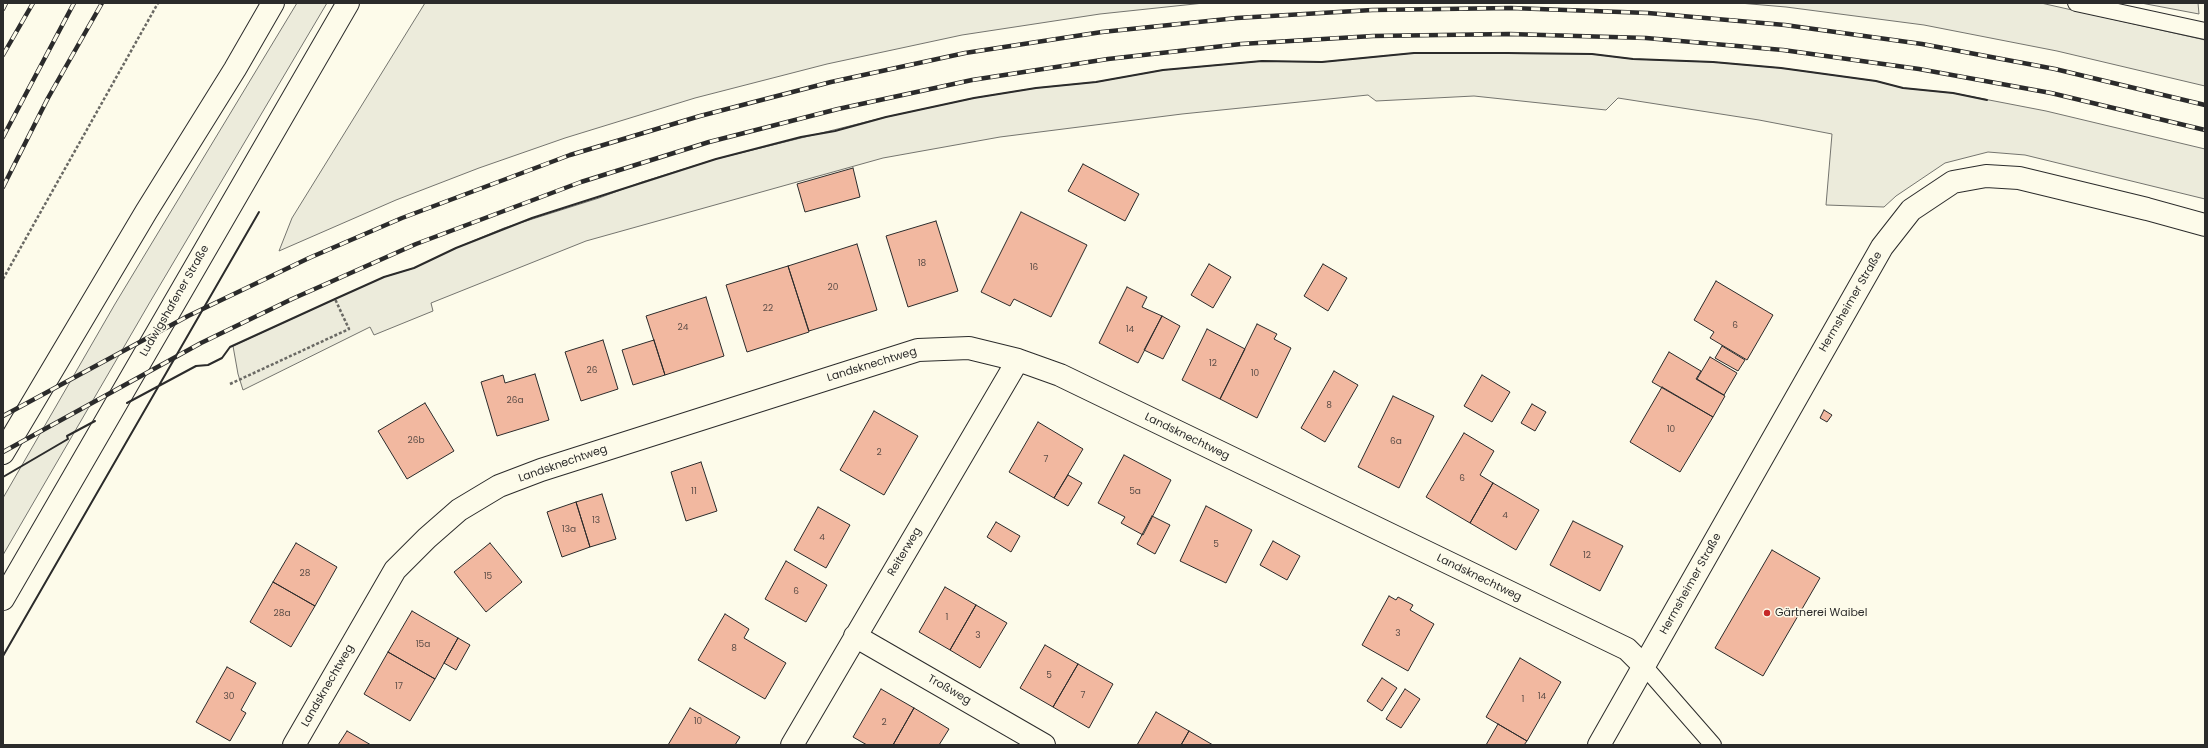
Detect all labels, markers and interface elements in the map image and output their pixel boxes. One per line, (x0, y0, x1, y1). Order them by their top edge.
street label: Ludwigshafener Straße (138, 243, 212, 359)
street label: Hermsheimer Straße (1817, 249, 1885, 355)
house number: 18 (918, 259, 926, 269)
house number: 16 (1030, 263, 1038, 273)
house number: 20 (828, 283, 838, 293)
house number: 22 (763, 304, 773, 314)
house number: 6 (1732, 321, 1738, 331)
house number: 24 (678, 323, 688, 333)
house number: 14 (1126, 325, 1134, 335)
street label: Landsknechtweg (826, 345, 918, 385)
house number: 12 (1209, 359, 1217, 369)
house number: 26 (587, 366, 597, 376)
house number: 10 (1251, 369, 1259, 379)
house number: 26a (507, 396, 523, 406)
house number: 8 (1326, 401, 1332, 411)
street label: Landsknechtweg (1142, 411, 1232, 463)
house number: 10 (1667, 425, 1675, 435)
house number: 26b (408, 436, 424, 446)
house number: 6a (1390, 437, 1402, 447)
street label: Landsknechtweg (517, 443, 609, 485)
house number: 2 (876, 448, 882, 458)
house number: 7 (1044, 455, 1048, 465)
house number: 6 (1459, 474, 1465, 484)
house number: 11 (691, 487, 697, 497)
house number: 5a (1129, 487, 1141, 497)
house number: 4 (1502, 511, 1508, 521)
house number: 13 (592, 516, 600, 526)
house number: 13a (562, 525, 576, 535)
street label: Reiterweg (885, 525, 925, 579)
street label: Hermsheimer Straße (1658, 531, 1724, 637)
house number: 4 (819, 533, 825, 543)
house number: 5 (1213, 540, 1219, 550)
house number: 12 (1583, 551, 1591, 561)
street label: Landsknechtweg (1434, 552, 1524, 604)
house number: 28 (300, 569, 310, 579)
house number: 15 (484, 572, 492, 582)
house number: 6 (793, 587, 799, 597)
place label: Gärtnerei Waibel (1775, 606, 1867, 620)
marker: Gärtnerei Waibel (1762, 608, 1772, 618)
house number: 28a (274, 609, 290, 619)
house number: 1 (946, 613, 948, 623)
house number: 3 (1395, 629, 1401, 639)
house number: 3 (975, 631, 981, 641)
house number: 15a (416, 640, 430, 650)
street label: Landsknechtweg (299, 642, 357, 730)
house number: 8 (731, 644, 737, 654)
house number: 5 (1046, 671, 1052, 681)
street label: Troßweg (925, 672, 973, 708)
house number: 17 (395, 682, 403, 692)
house number: 7 (1081, 691, 1085, 701)
house number: 30 (224, 692, 234, 702)
house number: 14 (1538, 692, 1546, 702)
house number: 1 (1522, 695, 1524, 705)
house number: 10 (694, 717, 702, 727)
house number: 2 (881, 718, 887, 728)

